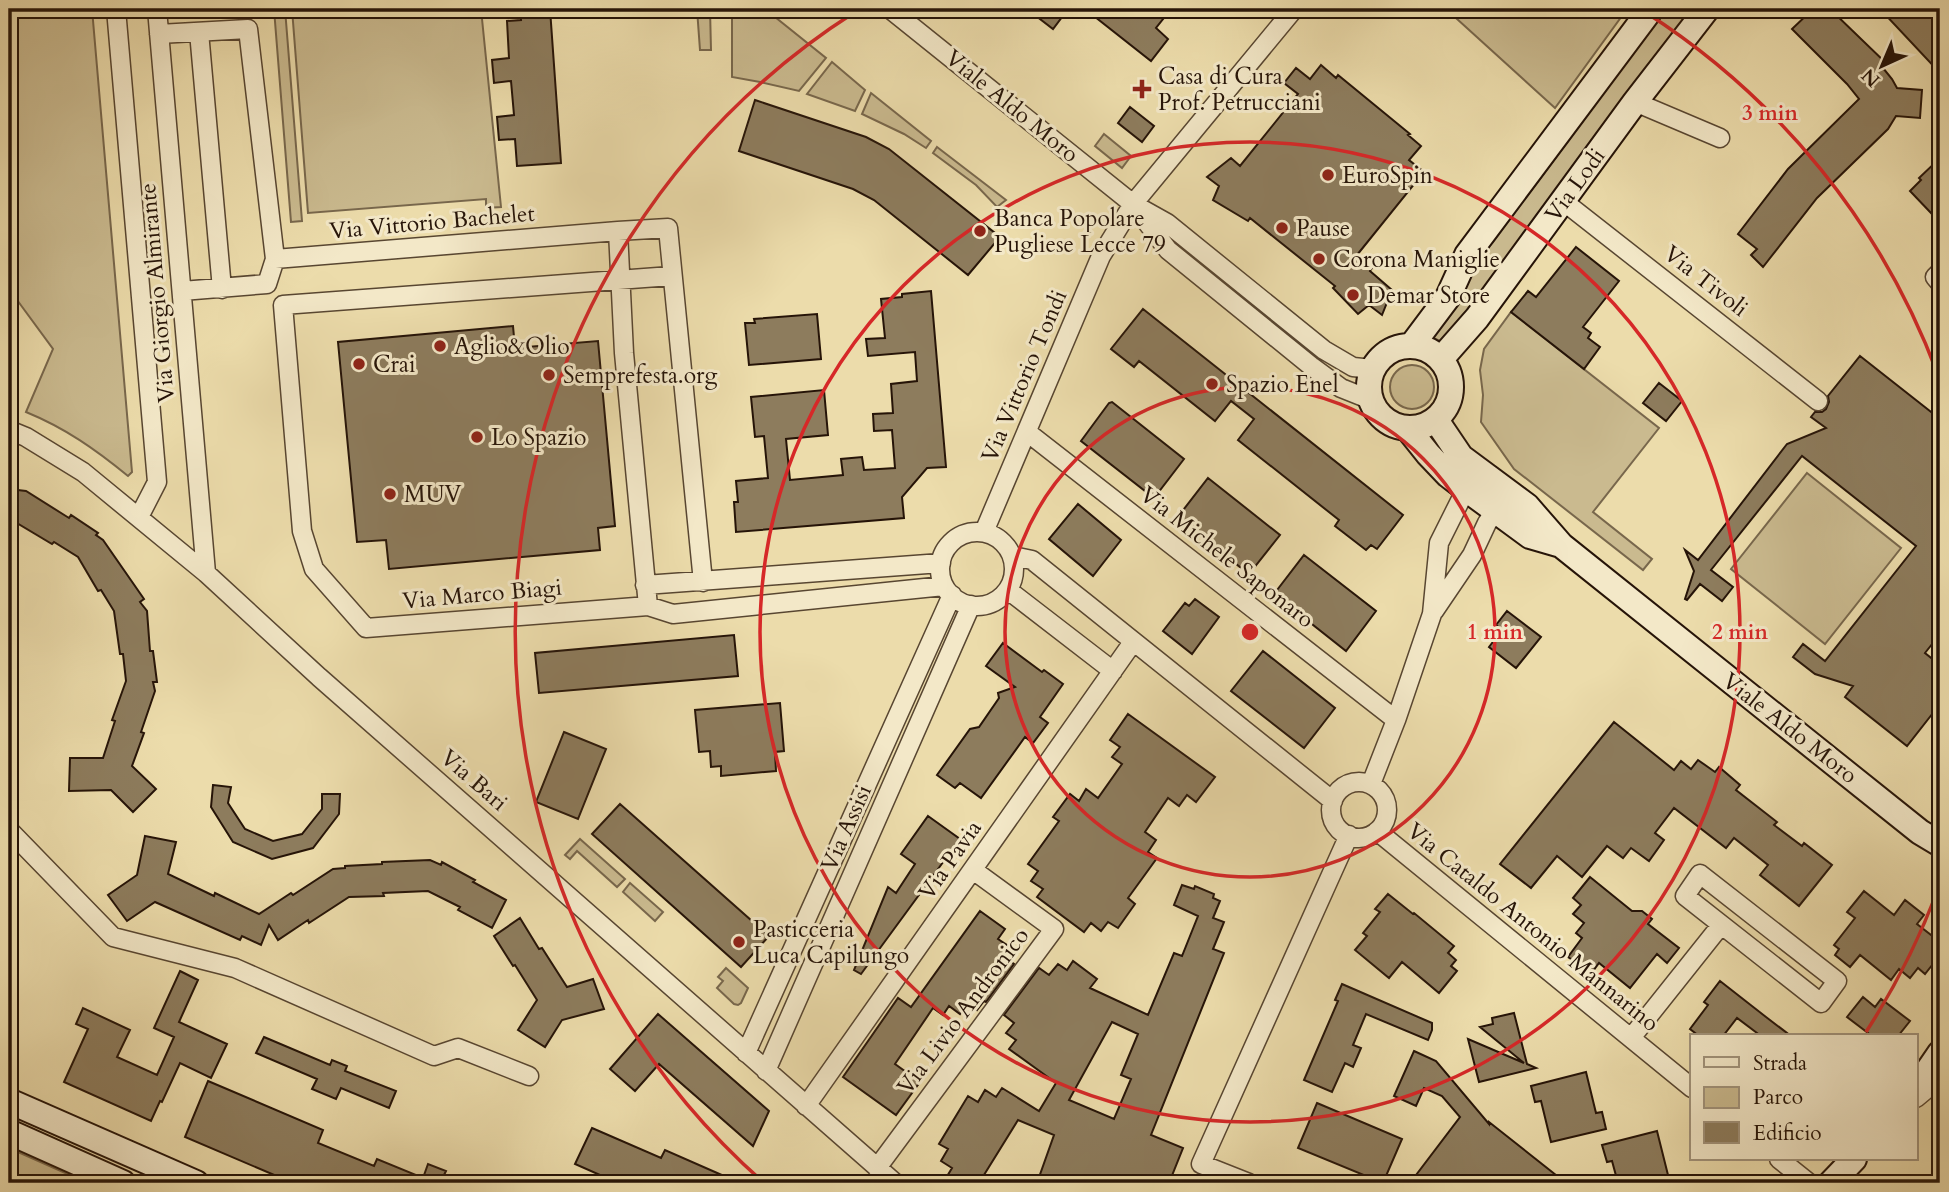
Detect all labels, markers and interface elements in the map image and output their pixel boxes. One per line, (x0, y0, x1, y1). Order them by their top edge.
north arrow (1848, 32, 1918, 102)
street label: Viale Aldo Moro (939, 42, 1085, 170)
place label: Casa di Cura Prof. Petrucciani (1158, 61, 1321, 118)
text: N (1856, 62, 1886, 93)
marker: Casa di Cura Prof. Petrucciani (1132, 79, 1152, 99)
text: 3 min (1742, 99, 1798, 128)
street label: Via Lodi (1538, 142, 1612, 228)
place label: EuroSpin (1342, 160, 1433, 191)
marker: EuroSpin (1320, 167, 1336, 183)
street label: Via Giorgio Almirante (132, 182, 182, 404)
street label: Via Vittorio Bachelet (328, 198, 536, 246)
place label: Banca Popolare Pugliese Lecce 79 (994, 203, 1166, 260)
place label: Pause (1296, 213, 1350, 244)
marker: Pause (1274, 220, 1290, 236)
marker: Banca Popolare Pugliese Lecce 79 (972, 223, 988, 239)
street label: Via Tivoli (1657, 238, 1755, 324)
place label: Corona Maniglie (1333, 244, 1500, 275)
marker: Corona Maniglie (1311, 251, 1327, 267)
place label: Demar Store (1367, 280, 1490, 311)
street label: Via Vittorio Tondi (974, 285, 1074, 467)
marker: Demar Store (1345, 287, 1361, 303)
place label: Aglio&Olio (454, 331, 570, 362)
marker: Aglio&Olio (432, 338, 448, 354)
place label: Crai (373, 349, 415, 380)
marker: Crai (351, 356, 367, 372)
place label: Semprefesta.org (563, 360, 718, 391)
marker: Semprefesta.org (541, 367, 557, 383)
place label: Spazio Enel (1226, 369, 1339, 400)
marker: Spazio Enel (1204, 376, 1220, 392)
place label: Lo Spazio (491, 422, 586, 453)
marker: Lo Spazio (469, 429, 485, 445)
place label: MUV (404, 479, 461, 510)
street label: Via Michele Saponaro (1133, 479, 1321, 635)
marker: MUV (382, 486, 398, 502)
street label: Via Marco Biagi (401, 572, 563, 616)
text: 1 min (1467, 618, 1523, 647)
text: 2 min (1712, 618, 1768, 647)
centre of rings (1238, 620, 1262, 644)
street label: Viale Aldo Moro (1716, 665, 1864, 791)
street label: Via Bari (434, 742, 514, 818)
street label: Via Assisi (813, 780, 879, 876)
street label: Via Pavia (911, 814, 989, 906)
street label: Via Cataldo Antonio Mannarino (1400, 815, 1666, 1039)
place label: Pasticceria Luca Capilungo (753, 914, 909, 971)
street label: Via Livio Andronico (890, 921, 1036, 1101)
marker: Pasticceria Luca Capilungo (731, 934, 747, 950)
legend (1690, 1034, 1918, 1160)
text: Strada (1753, 1049, 1807, 1078)
text: Parco (1753, 1083, 1803, 1112)
text: Edificio (1753, 1119, 1822, 1148)

